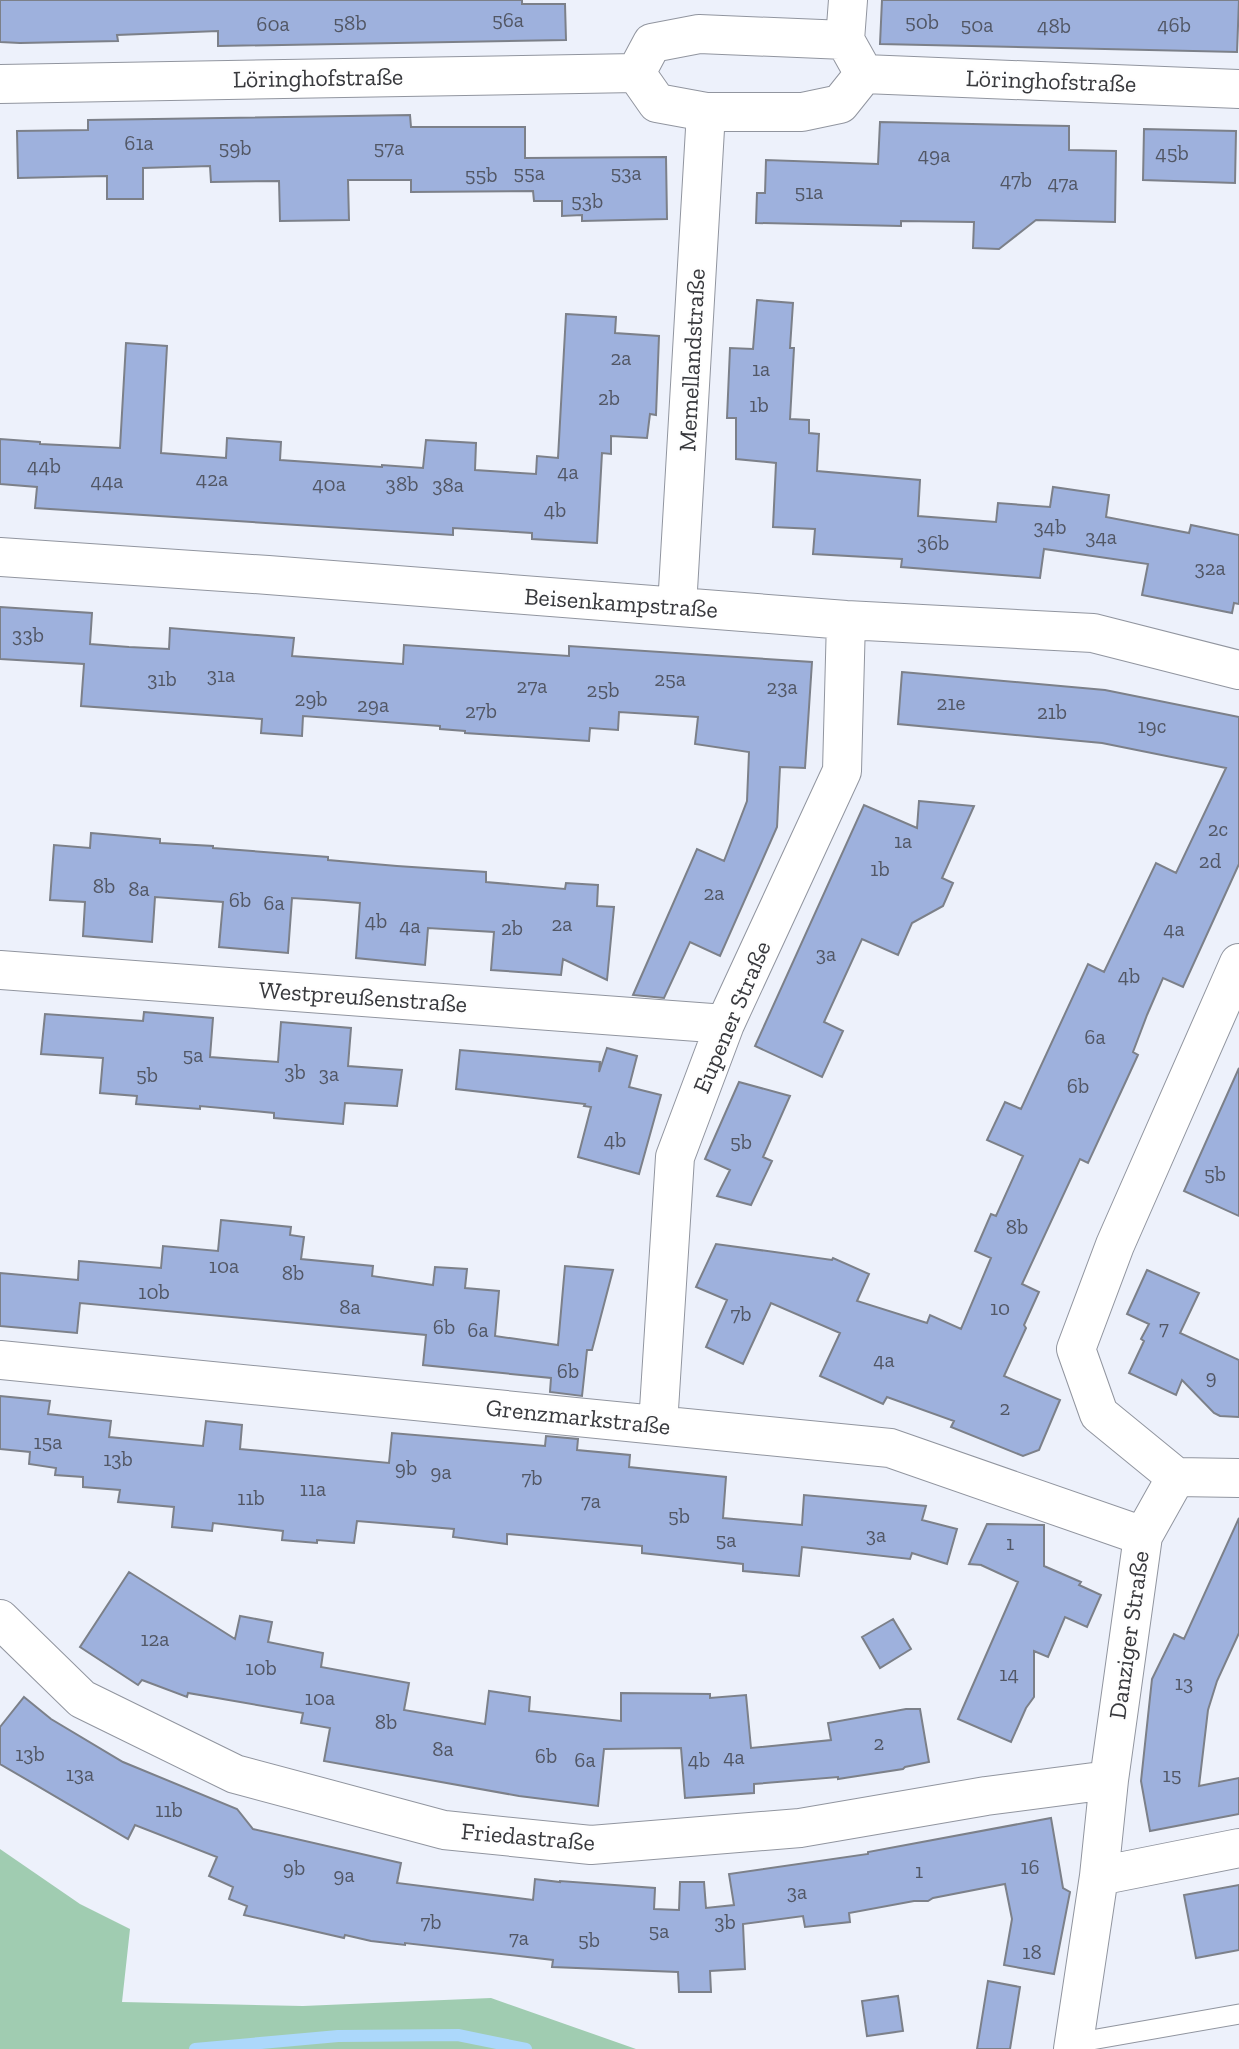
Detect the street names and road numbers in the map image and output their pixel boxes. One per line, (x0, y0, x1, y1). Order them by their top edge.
street label: Löringhofstraße (232, 62, 403, 93)
street label: Löringhofstraße (965, 63, 1137, 98)
street label: Memellandstraße (672, 268, 711, 452)
street label: Beisenkampstraße (523, 581, 719, 624)
street label: Eupener Straße (686, 936, 777, 1097)
street label: Westpreußenstraße (258, 975, 468, 1018)
street label: Grenzmarkstraße (484, 1392, 672, 1441)
street label: Danziger Straße (1102, 1549, 1155, 1721)
street label: Friedastraße (460, 1816, 596, 1857)

